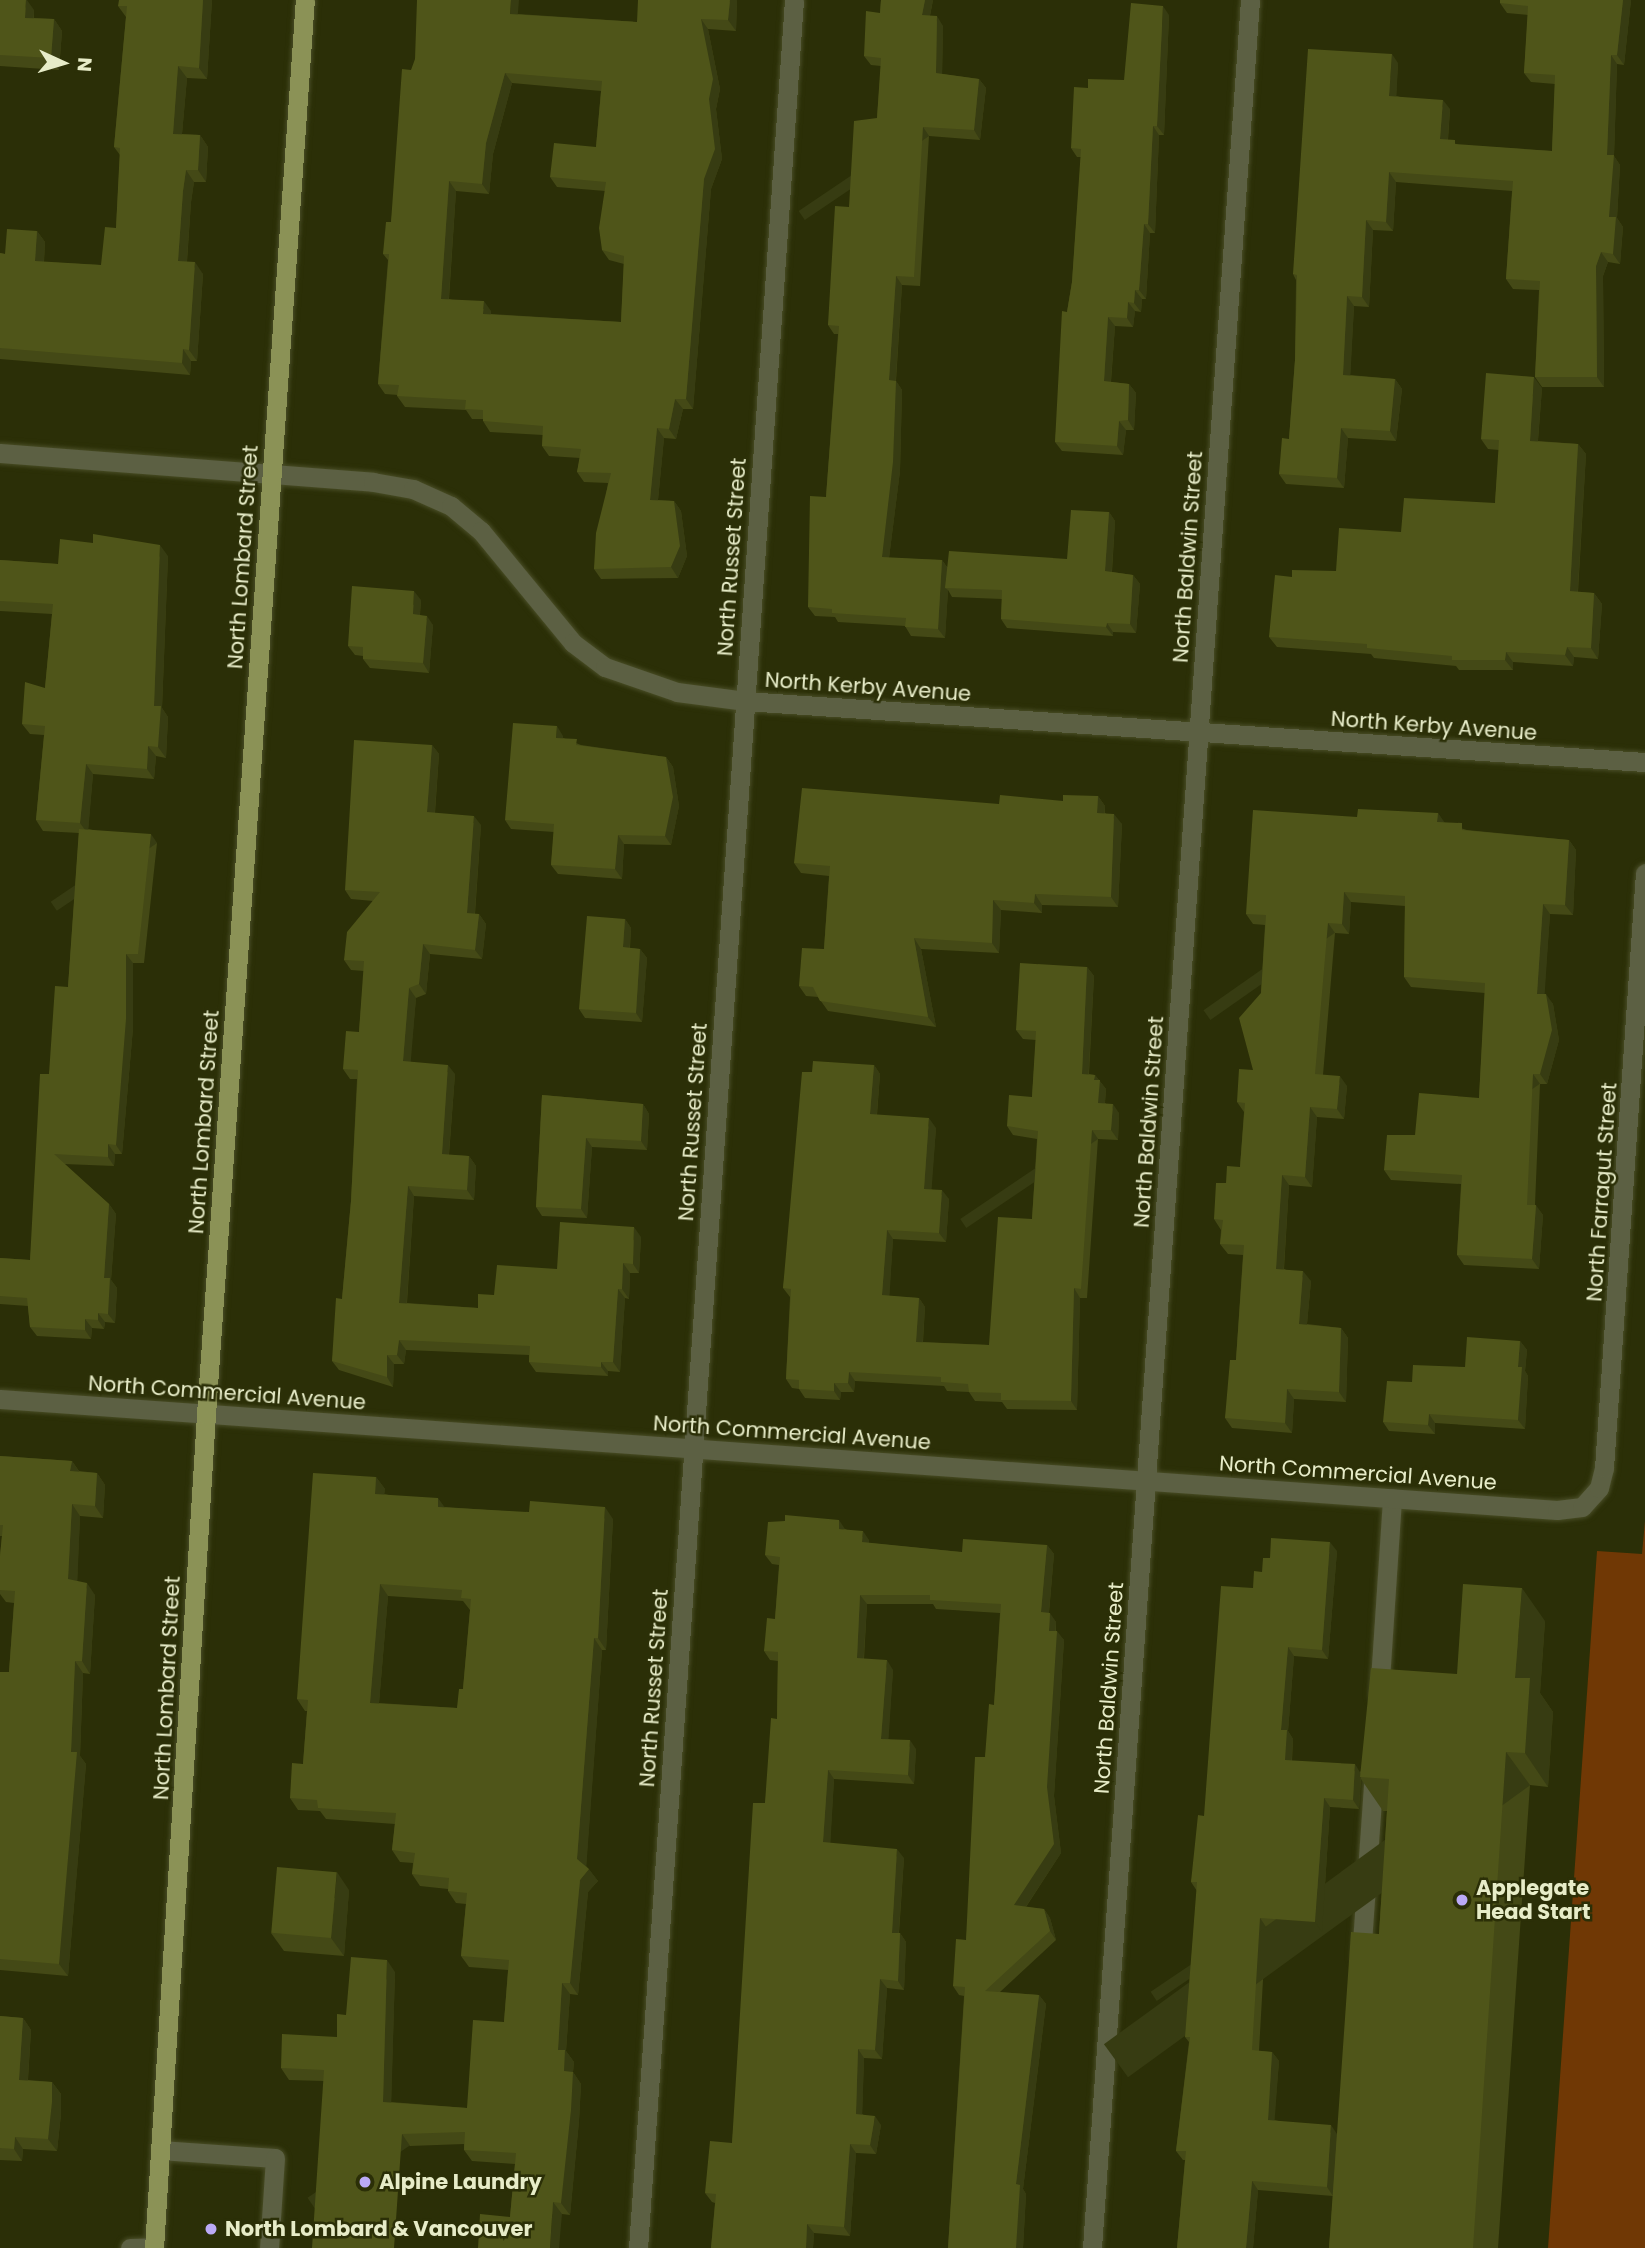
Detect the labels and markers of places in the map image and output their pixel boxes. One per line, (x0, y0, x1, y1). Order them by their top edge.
place label: Applegate Head Start (1476, 1875, 1590, 1925)
marker: Applegate Head Start (1454, 1892, 1470, 1908)
place label: Alpine Laundry (379, 2169, 542, 2195)
marker: Alpine Laundry (357, 2174, 373, 2190)
place label: North Lombard & Vancouver (225, 2216, 532, 2242)
marker: North Lombard & Vancouver (203, 2221, 219, 2237)

